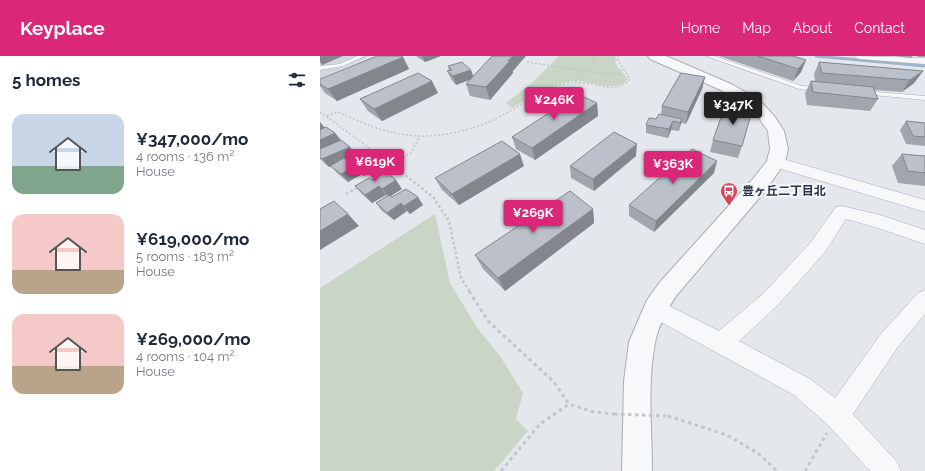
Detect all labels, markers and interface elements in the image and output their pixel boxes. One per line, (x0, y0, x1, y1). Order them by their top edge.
text: Keyplace (20, 17, 105, 39)
text: Home (681, 20, 720, 36)
text: Map (742, 20, 771, 36)
text: About (793, 20, 832, 36)
text: Contact (854, 20, 905, 36)
icon: filters (286, 69, 308, 91)
text: 5 homes (12, 70, 80, 90)
pin: ¥246K (526, 87, 582, 121)
text: ¥246K (534, 92, 574, 107)
pin: ¥347K (705, 92, 761, 126)
text: ¥347K (713, 97, 753, 112)
text: ¥347,000/mo (136, 129, 248, 149)
icon: home (44, 130, 92, 178)
text: 4 rooms · 136 m² (136, 149, 234, 164)
pin: ¥619K (347, 149, 403, 183)
pin: ¥363K (645, 151, 701, 185)
text: ¥619K (355, 154, 395, 169)
text: ¥363K (653, 156, 693, 171)
text: House (136, 164, 175, 179)
bus stop icon: 豊ヶ丘二丁目北 (719, 181, 739, 206)
place label: 豊ヶ丘二丁目北 (742, 184, 826, 198)
pin: ¥269K (505, 200, 561, 234)
text: ¥269K (513, 205, 553, 220)
text: ¥619,000/mo (136, 229, 249, 249)
icon: home (44, 230, 92, 278)
text: 5 rooms · 183 m² (136, 249, 234, 264)
text: House (136, 264, 175, 279)
text: ¥269,000/mo (136, 329, 251, 349)
icon: home (44, 330, 92, 378)
text: 4 rooms · 104 m² (136, 349, 234, 364)
text: House (136, 364, 175, 379)

